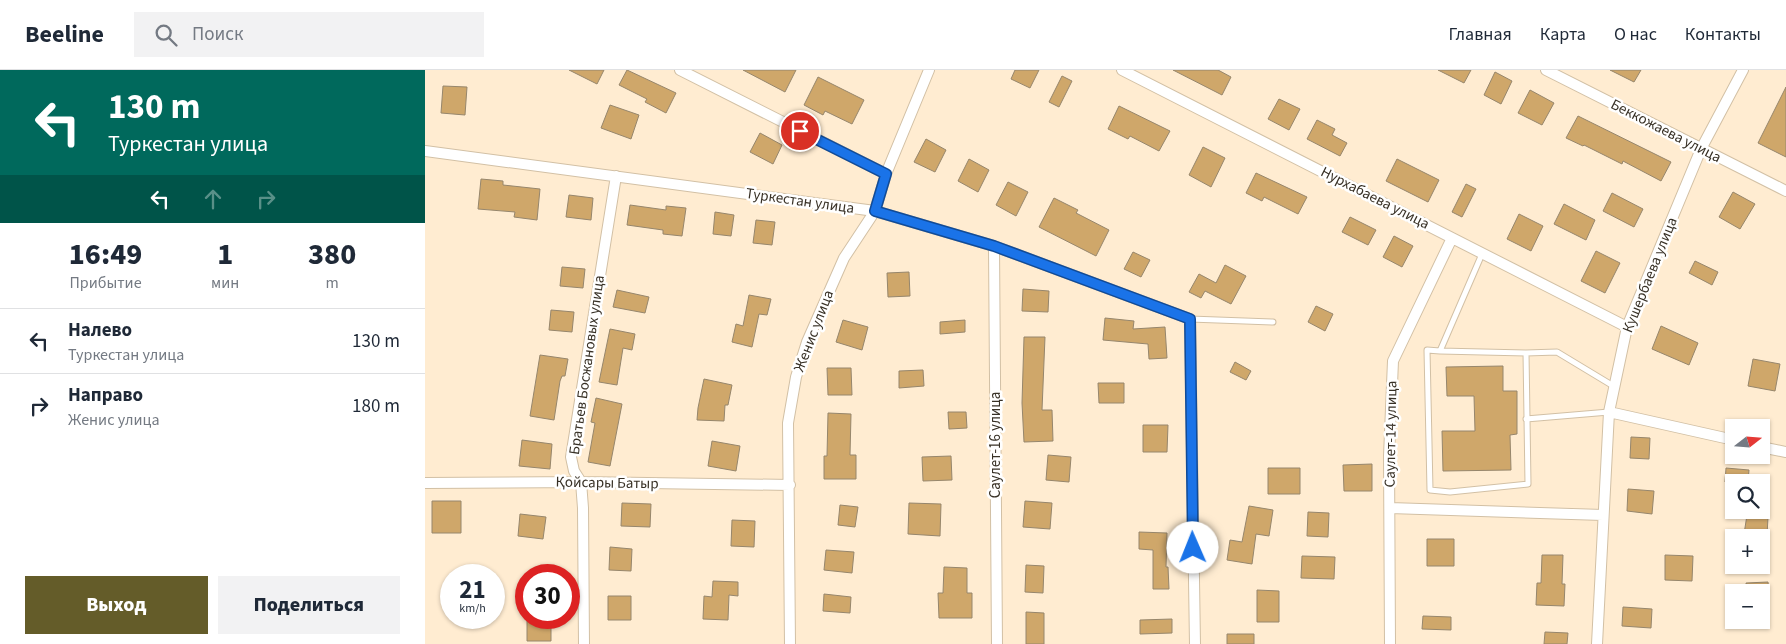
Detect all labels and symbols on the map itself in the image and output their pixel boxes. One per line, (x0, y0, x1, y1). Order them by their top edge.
street label: Беккожаева улица (1607, 94, 1725, 168)
pin (779, 110, 821, 152)
street label: Нурхабаева улица (1317, 162, 1433, 234)
street label: Туркестан улица (745, 183, 855, 219)
street label: Кушербаева улица (1617, 214, 1683, 336)
street label: Братьев Босжановых улица (564, 274, 610, 456)
street label: Женис улица (789, 287, 839, 375)
street label: Саулет-14 улица (1380, 380, 1402, 488)
street label: Саулет-16 улица (985, 392, 1006, 498)
north arrow (1725, 419, 1770, 464)
street label: Қойсары Батыр (555, 472, 659, 494)
position arrow (1166, 521, 1218, 573)
speed limit sign: 30 (515, 564, 580, 629)

